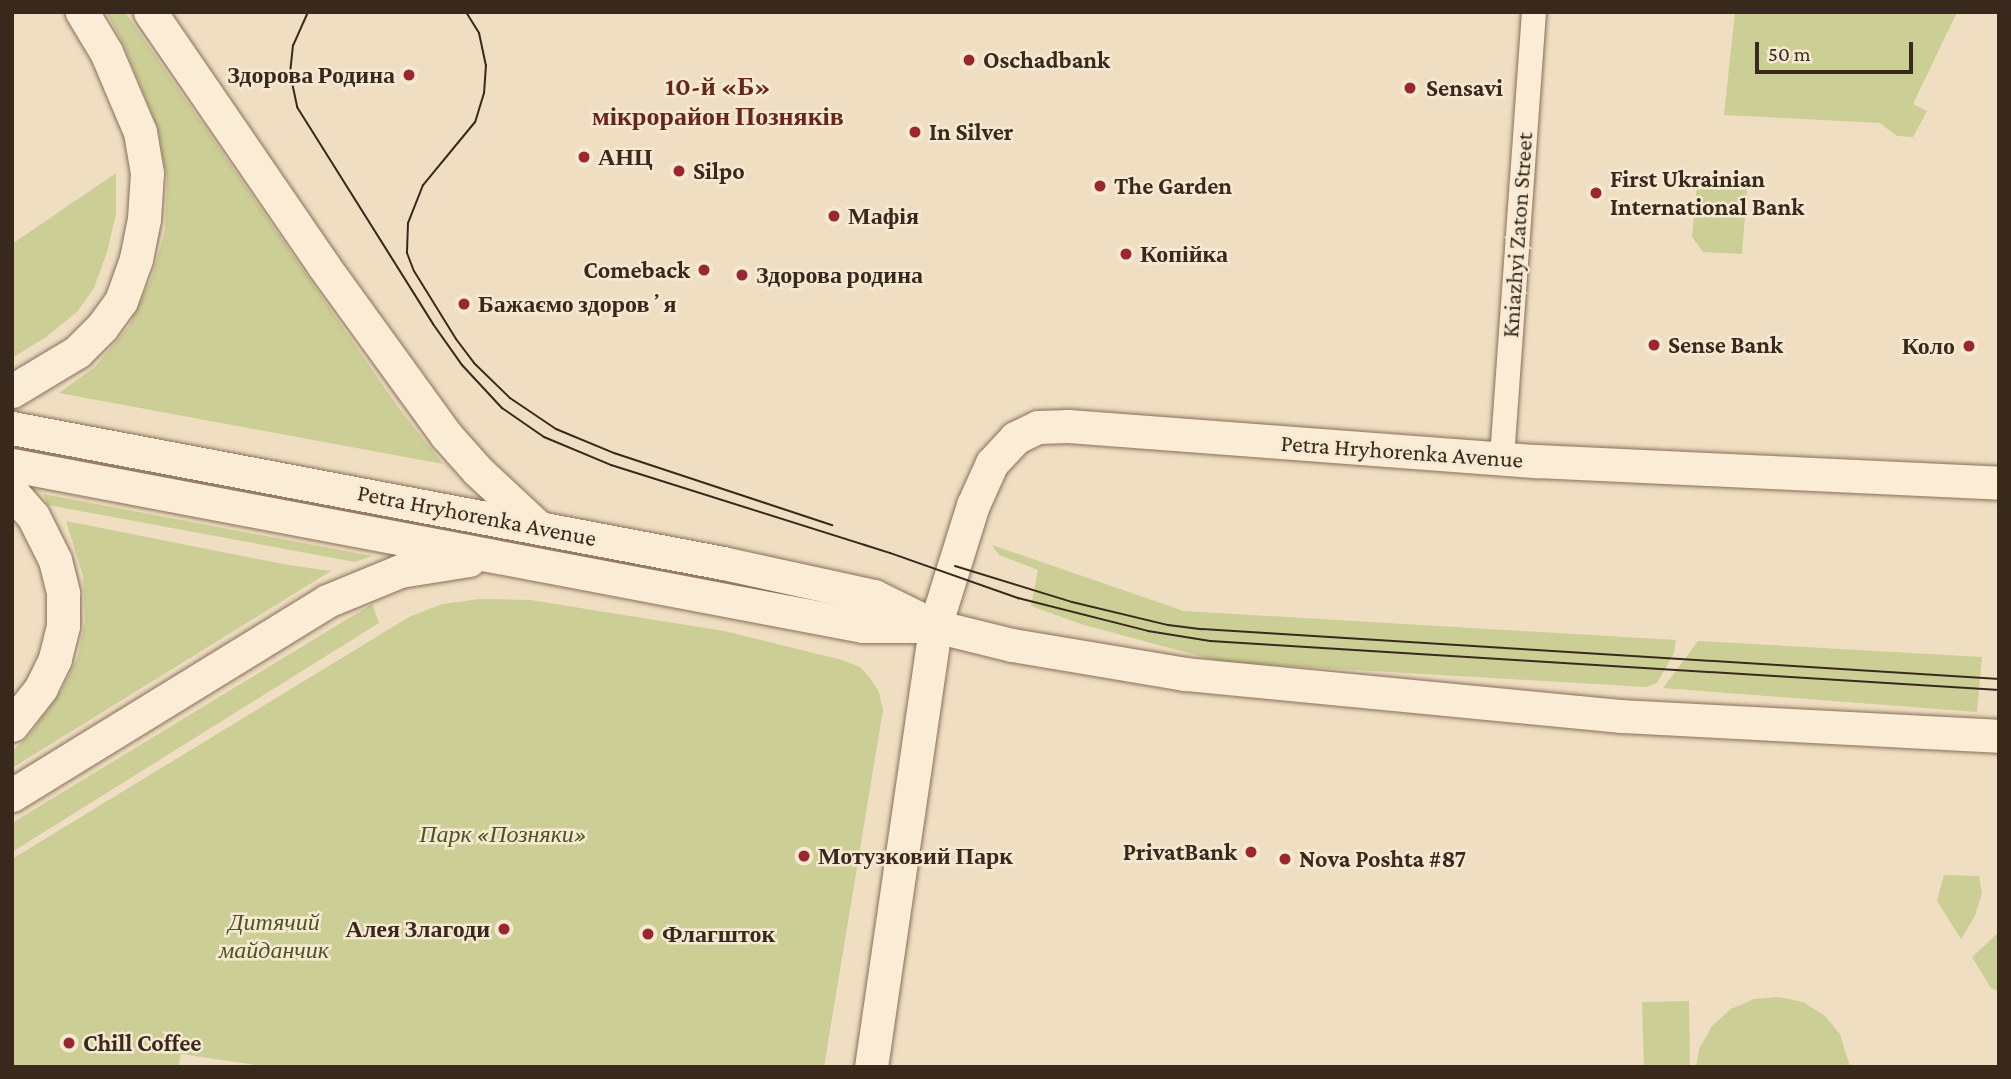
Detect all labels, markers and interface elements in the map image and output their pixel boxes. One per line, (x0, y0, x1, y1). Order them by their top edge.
scale bar (1759, 28, 1916, 72)
text: 50 m (1768, 42, 1811, 66)
place label: Oschadbank (983, 46, 1110, 74)
marker: Oschadbank (961, 52, 977, 68)
place label: Здорова Родина (227, 61, 395, 89)
marker: Здорова Родина (401, 67, 417, 83)
district label: 10-й «Б» мікрорайон Позняків (592, 71, 844, 132)
place label: Sensavi (1426, 74, 1503, 102)
marker: Sensavi (1400, 78, 1420, 98)
place label: In Silver (929, 118, 1013, 146)
marker: In Silver (907, 124, 923, 140)
street label: Kniazhyi Zaton Street (1495, 131, 1539, 339)
place label: АНЦ (598, 143, 653, 171)
marker: АНЦ (576, 149, 592, 165)
place label: Silpo (693, 157, 745, 185)
marker: Silpo (671, 163, 687, 179)
place label: First Ukrainian International Bank (1610, 165, 1804, 221)
place label: The Garden (1114, 172, 1232, 200)
marker: The Garden (1092, 178, 1108, 194)
marker: First Ukrainian International Bank (1588, 185, 1604, 201)
place label: Мафія (848, 202, 919, 230)
marker: Мафія (826, 208, 842, 224)
place label: Копійка (1140, 240, 1228, 268)
marker: Копійка (1118, 246, 1134, 262)
place label: Comeback (583, 256, 690, 284)
place label: Здорова родина (756, 261, 923, 289)
marker: Comeback (696, 262, 712, 278)
marker: Здорова родина (734, 267, 750, 283)
place label: Бажаємо здоровʼя (478, 290, 676, 318)
marker: Бажаємо здоровʼя (456, 296, 472, 312)
place label: Sense Bank (1668, 331, 1783, 359)
place label: Коло (1902, 332, 1955, 360)
marker: Sense Bank (1646, 337, 1662, 353)
marker: Коло (1961, 338, 1977, 354)
street label: Petra Hryhorenka Avenue (1280, 428, 1524, 474)
street label: Petra Hryhorenka Avenue (355, 478, 599, 552)
park label: Парк «Позняки» (419, 820, 587, 848)
place label: PrivatBank (1123, 838, 1237, 866)
place label: Мотузковий Парк (818, 842, 1013, 870)
marker: PrivatBank (1243, 844, 1259, 860)
place label: Nova Poshta #87 (1299, 845, 1466, 873)
marker: Мотузковий Парк (796, 848, 812, 864)
marker: Nova Poshta #87 (1277, 851, 1293, 867)
park label: Дитячий майданчик (219, 908, 329, 964)
place label: Алея Злагоди (346, 915, 490, 943)
place label: Флагшток (662, 920, 775, 948)
marker: Алея Злагоди (496, 921, 512, 937)
marker: Флагшток (640, 926, 656, 942)
place label: Chill Coffee (83, 1029, 201, 1057)
marker: Chill Coffee (61, 1035, 77, 1051)

